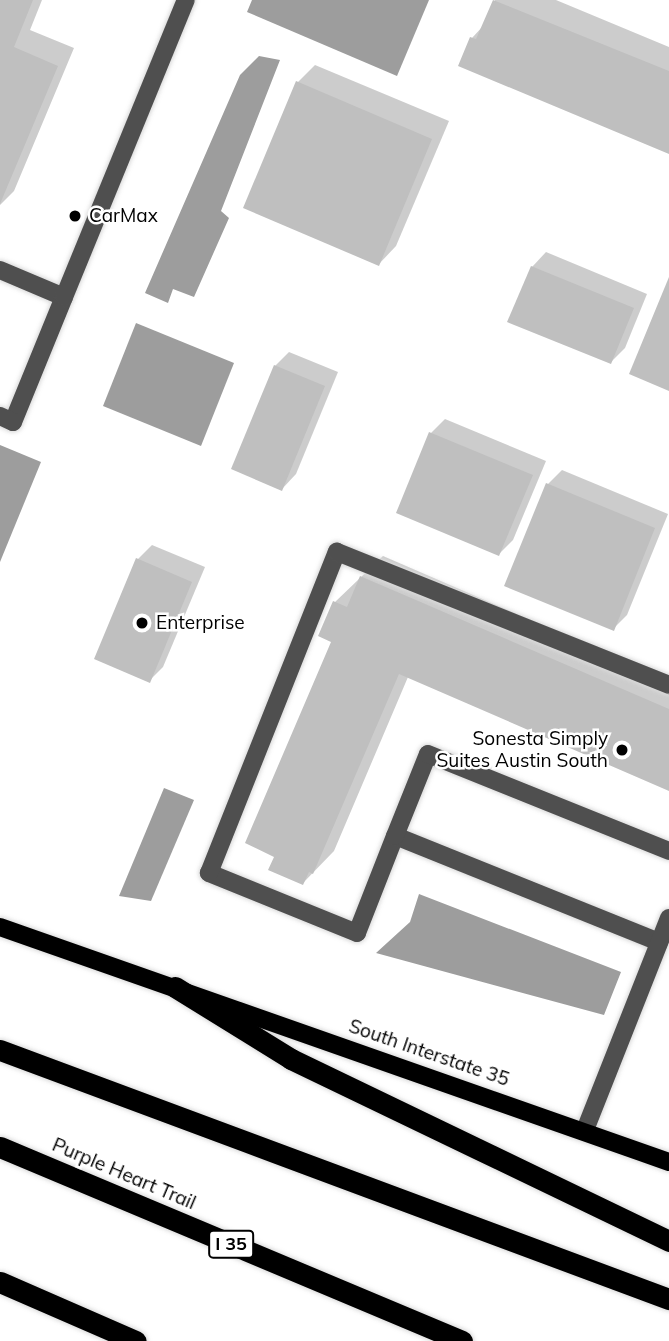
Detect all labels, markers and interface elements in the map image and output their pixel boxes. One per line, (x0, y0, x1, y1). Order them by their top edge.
place label: CarMax (89, 205, 158, 227)
marker: CarMax (67, 208, 83, 224)
place label: Enterprise (156, 612, 245, 634)
marker: Enterprise (134, 615, 150, 631)
place label: Sonesta Simply Suites Austin South (436, 728, 608, 772)
marker: Sonesta Simply Suites Austin South (614, 742, 630, 758)
street label: South Interstate 35 (346, 1015, 512, 1091)
street label: Purple Heart Trail (49, 1133, 199, 1215)
road number: I 35 (206, 1230, 256, 1259)

